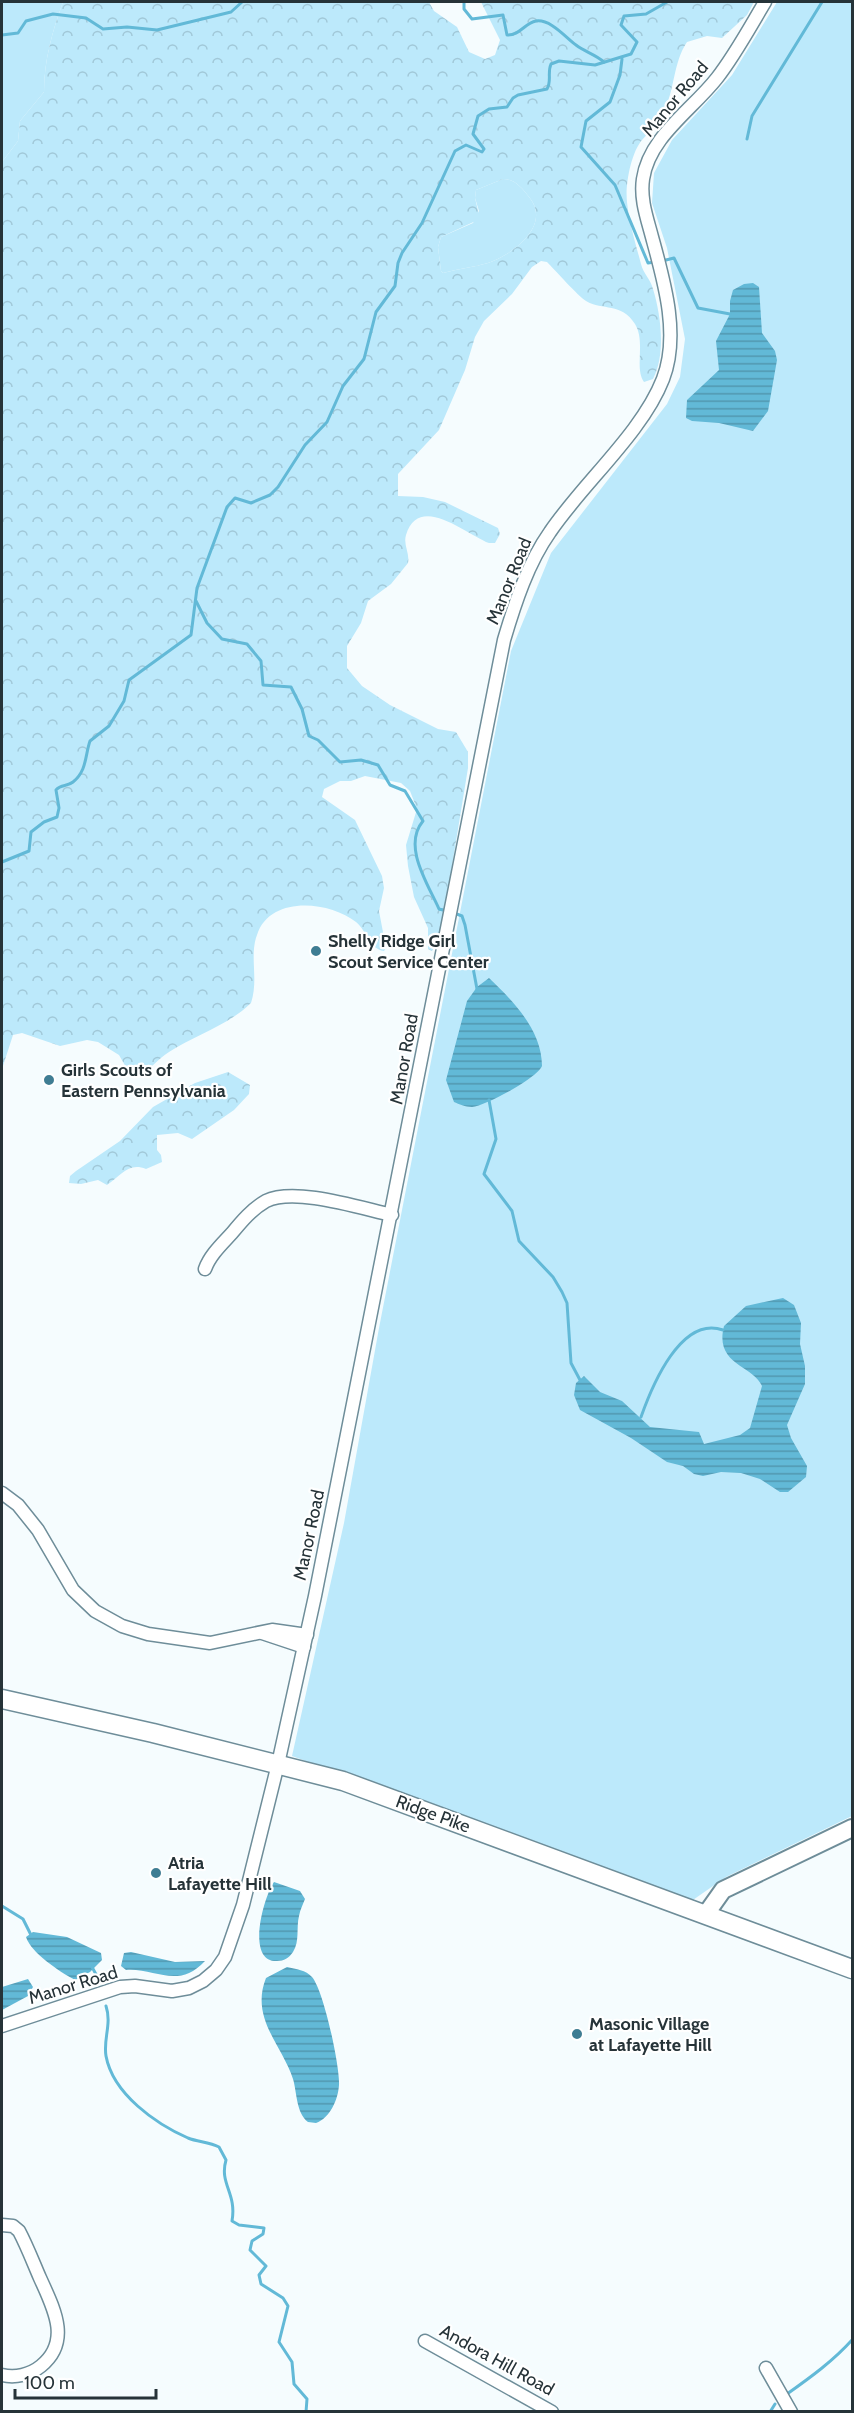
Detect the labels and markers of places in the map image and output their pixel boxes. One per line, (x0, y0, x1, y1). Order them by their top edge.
place label: Shelly Ridge Girl Scout Service Center (328, 930, 489, 973)
marker: Shelly Ridge Girl Scout Service Center (309, 944, 323, 958)
place label: Girls Scouts of Eastern Pennsylvania (61, 1059, 226, 1102)
marker: Girls Scouts of Eastern Pennsylvania (42, 1073, 56, 1087)
place label: Atria Lafayette Hill (168, 1852, 272, 1895)
marker: Atria Lafayette Hill (149, 1866, 163, 1880)
place label: Masonic Village at Lafayette Hill (589, 2013, 712, 2056)
marker: Masonic Village at Lafayette Hill (570, 2027, 584, 2041)

